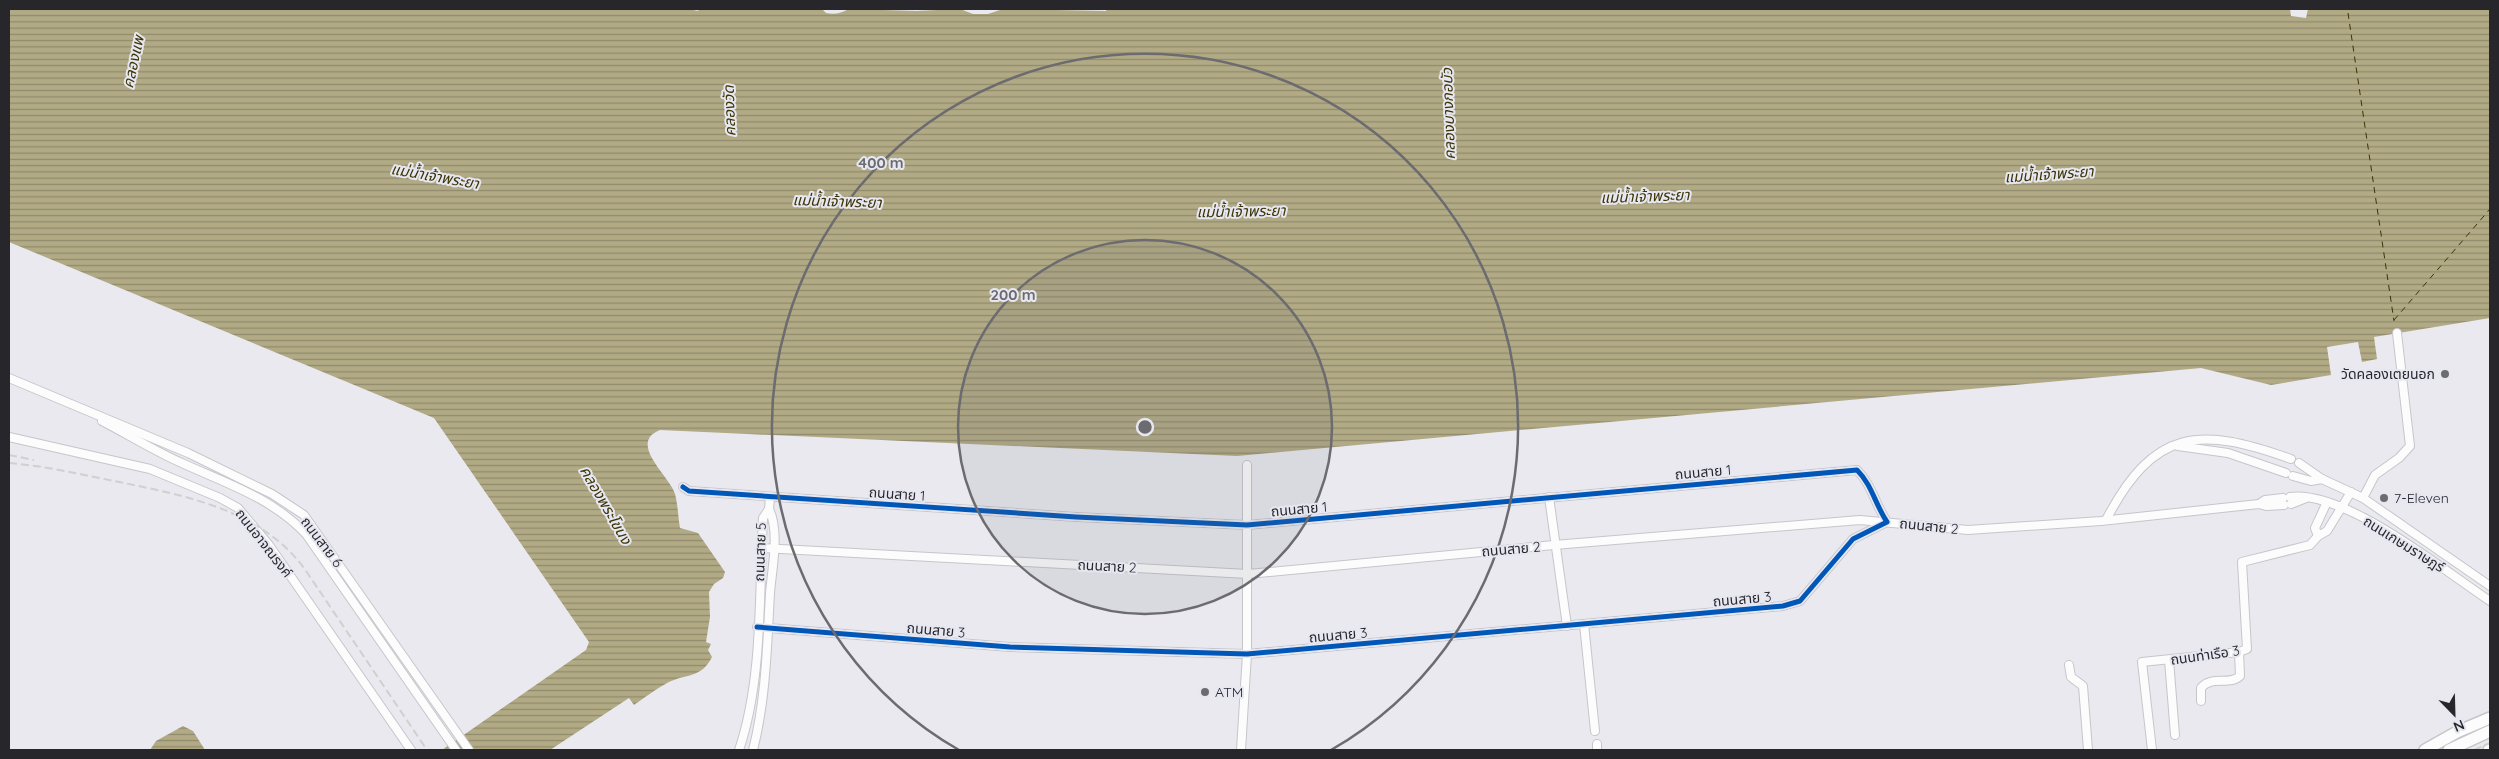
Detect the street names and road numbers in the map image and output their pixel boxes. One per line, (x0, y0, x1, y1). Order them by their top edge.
street label: ถนนสาย 1 (1674, 461, 1732, 483)
street label: ถนนสาย 1 (868, 483, 926, 505)
street label: ถนนสาย 1 (1270, 498, 1328, 520)
street label: ถนนอาจณรงค์ (232, 505, 296, 581)
street label: ถนนเกษมราษฎร์ (2360, 512, 2449, 576)
street label: ถนนสาย 6 (297, 513, 347, 571)
street label: ถนนสาย 2 (1899, 514, 1960, 538)
street label: ถนนสาย 5 (750, 522, 770, 582)
street label: ถนนสาย 2 (1481, 537, 1541, 561)
street label: ถนนสาย 2 (1077, 555, 1137, 577)
street label: ถนนสาย 3 (1712, 587, 1772, 611)
street label: ถนนสาย 3 (906, 618, 966, 642)
street label: ถนนสาย 3 (1308, 623, 1368, 647)
street label: ถนนท่าเรือ 3 (2169, 641, 2241, 669)

